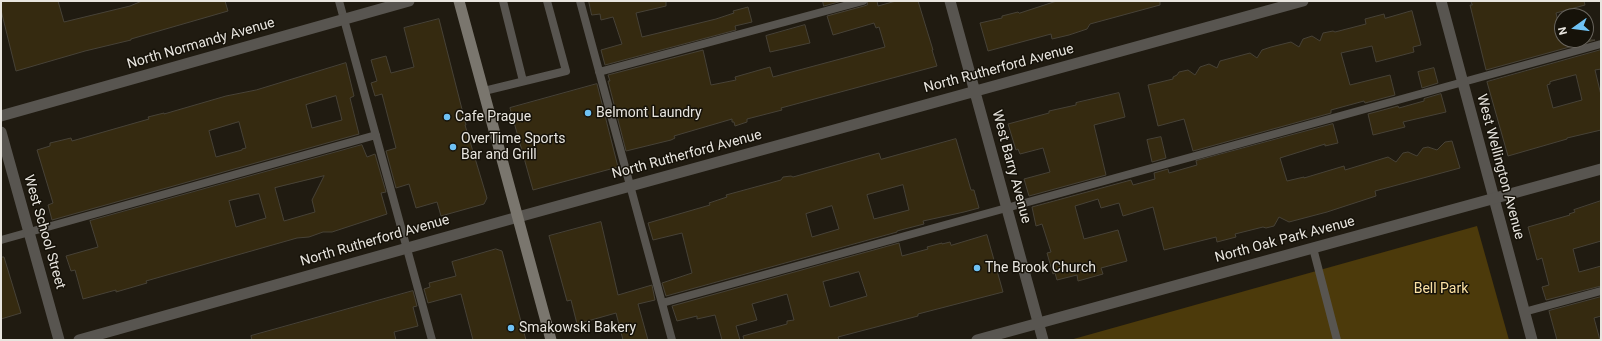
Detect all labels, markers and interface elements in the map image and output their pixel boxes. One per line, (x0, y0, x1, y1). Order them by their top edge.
north arrow (1554, 8, 1594, 48)
street label: North Normandy Avenue (125, 15, 277, 73)
text: N (1556, 25, 1570, 36)
street label: North Rutherford Avenue (922, 41, 1076, 97)
street label: West Wellington Avenue (1473, 92, 1527, 242)
place label: Belmont Laundry (596, 105, 702, 121)
marker: Belmont Laundry (583, 108, 593, 118)
street label: West Barry Avenue (988, 108, 1034, 226)
place label: Cafe Prague (455, 109, 531, 125)
marker: Cafe Prague (442, 112, 452, 122)
street label: North Rutherford Avenue (610, 127, 764, 183)
place label: OverTime Sports Bar and Grill (461, 131, 565, 164)
marker: OverTime Sports Bar and Grill (448, 142, 458, 152)
street label: West School Street (20, 173, 68, 291)
street label: North Rutherford Avenue (299, 212, 451, 270)
street label: North Oak Park Avenue (1213, 213, 1357, 267)
place label: The Brook Church (985, 260, 1096, 276)
marker: The Brook Church (972, 263, 982, 273)
park label: Bell Park (1414, 281, 1468, 297)
place label: Smakowski Bakery (519, 320, 636, 336)
marker: Smakowski Bakery (506, 323, 516, 333)

